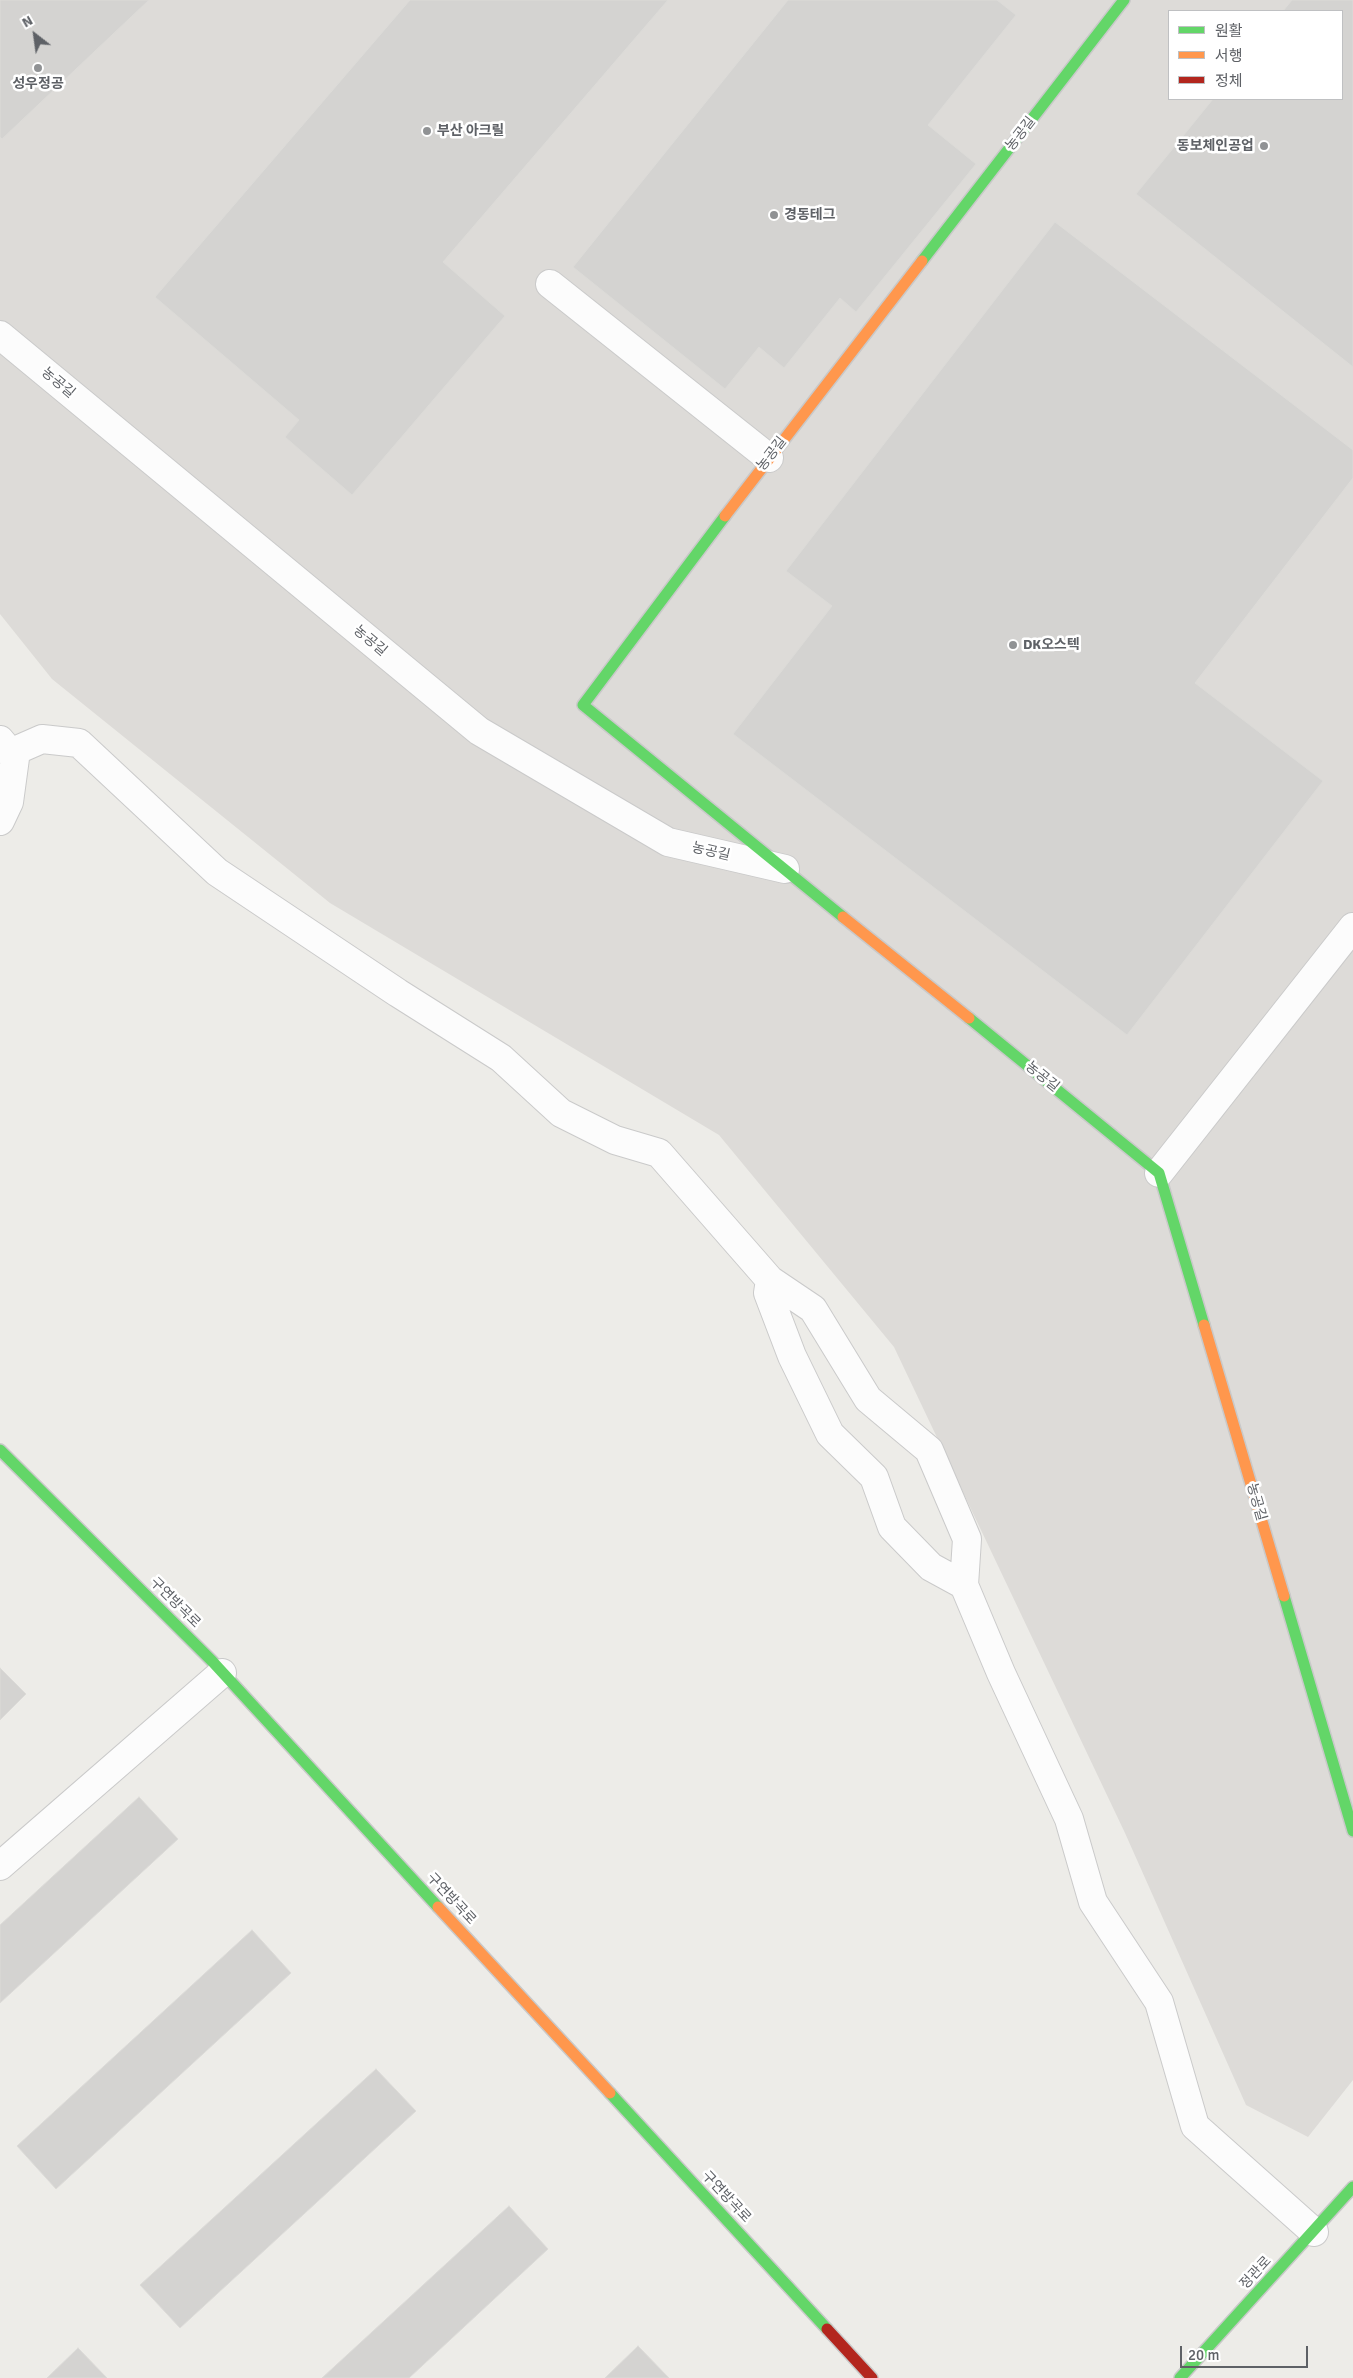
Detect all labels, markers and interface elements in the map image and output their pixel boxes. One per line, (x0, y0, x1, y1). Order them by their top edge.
north arrow (10, 10, 60, 60)
legend (1168, 10, 1343, 100)
text: N (19, 12, 36, 31)
text: 원활 (1215, 22, 1243, 40)
text: 서행 (1215, 47, 1243, 65)
marker: 성우정공 (32, 62, 44, 74)
text: 정체 (1215, 72, 1243, 90)
place label: 성우정공 (12, 76, 64, 92)
street label: 농공길 (1002, 114, 1040, 154)
place label: 부산 아크릴 (437, 123, 504, 139)
marker: 부산 아크릴 (421, 125, 433, 137)
place label: 동보체인공업 (1177, 138, 1254, 154)
marker: 동보체인공업 (1258, 140, 1270, 152)
place label: 경동테그 (784, 207, 836, 223)
marker: 경동테그 (768, 209, 780, 221)
street label: 농공길 (38, 364, 78, 402)
street label: 농공길 (753, 434, 791, 474)
street label: 농공길 (350, 622, 390, 660)
place label: DK오스텍 (1023, 637, 1080, 653)
marker: DK오스텍 (1007, 639, 1019, 651)
street label: 농공길 (690, 839, 732, 865)
street label: 농공길 (1022, 1058, 1062, 1096)
street label: 농공길 (1243, 1481, 1269, 1523)
street label: 구연방곡로 (146, 1574, 204, 1632)
street label: 구연방곡로 (423, 1870, 479, 1928)
street label: 구연방곡로 (698, 2168, 754, 2226)
street label: 정관로 (1237, 2253, 1275, 2293)
scale bar (1183, 2336, 1310, 2368)
text: 20 m (1188, 2346, 1219, 2364)

